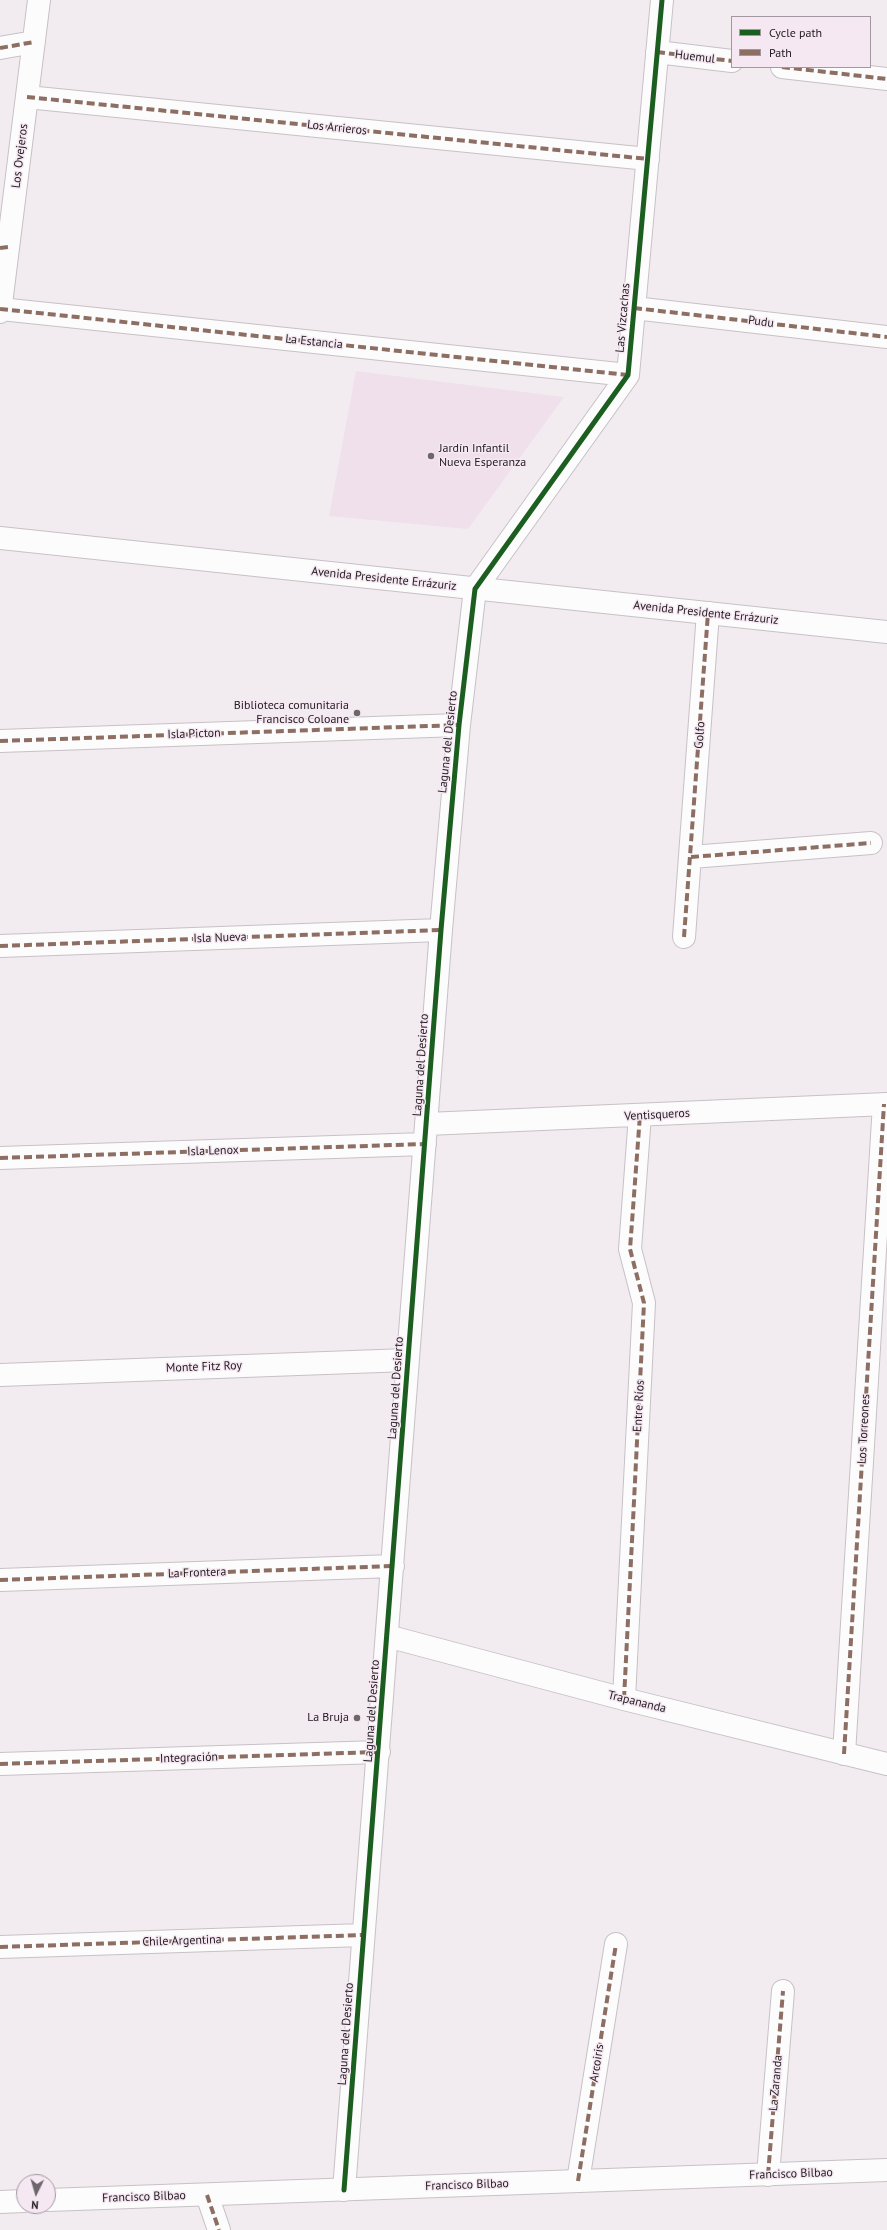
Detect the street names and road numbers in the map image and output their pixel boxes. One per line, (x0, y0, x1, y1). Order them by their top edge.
street label: Huemul (674, 47, 716, 67)
street label: Los Arrieros (306, 118, 368, 138)
street label: Los Ovejeros (9, 123, 31, 189)
street label: Las Vizcachas (613, 283, 633, 353)
street label: Pudu (747, 313, 775, 331)
street label: La Estancia (285, 332, 343, 352)
street label: Avenida Presidente Errázuriz (311, 564, 457, 594)
street label: Avenida Presidente Errázuriz (633, 598, 779, 628)
street label: Laguna del Desierto (435, 690, 461, 794)
street label: Golfo (692, 721, 708, 749)
street label: Isla Picton (167, 726, 221, 742)
street label: Isla Nueva (193, 930, 247, 946)
street label: Laguna del Desierto (410, 1013, 432, 1117)
street label: Ventisqueros (624, 1106, 690, 1124)
street label: Isla Lenox (187, 1143, 239, 1159)
street label: Laguna del Desierto (385, 1336, 407, 1440)
street label: Monte Fitz Roy (166, 1358, 242, 1376)
street label: Entre Ríos (630, 1380, 648, 1432)
street label: Los Torreones (855, 1394, 873, 1464)
street label: La Frontera (168, 1565, 226, 1581)
street label: Laguna del Desierto (361, 1659, 383, 1763)
street label: Trapananda (606, 1688, 668, 1716)
street label: Integración (160, 1750, 218, 1766)
street label: Chile Argentina (142, 1932, 222, 1950)
street label: Laguna del Desierto (335, 1982, 357, 2086)
street label: Arcoiris (587, 2043, 607, 2083)
street label: La Zaranda (766, 2054, 786, 2112)
street label: Francisco Bilbao (749, 2165, 833, 2183)
street label: Francisco Bilbao (425, 2176, 509, 2194)
street label: Francisco Bilbao (102, 2188, 186, 2206)

